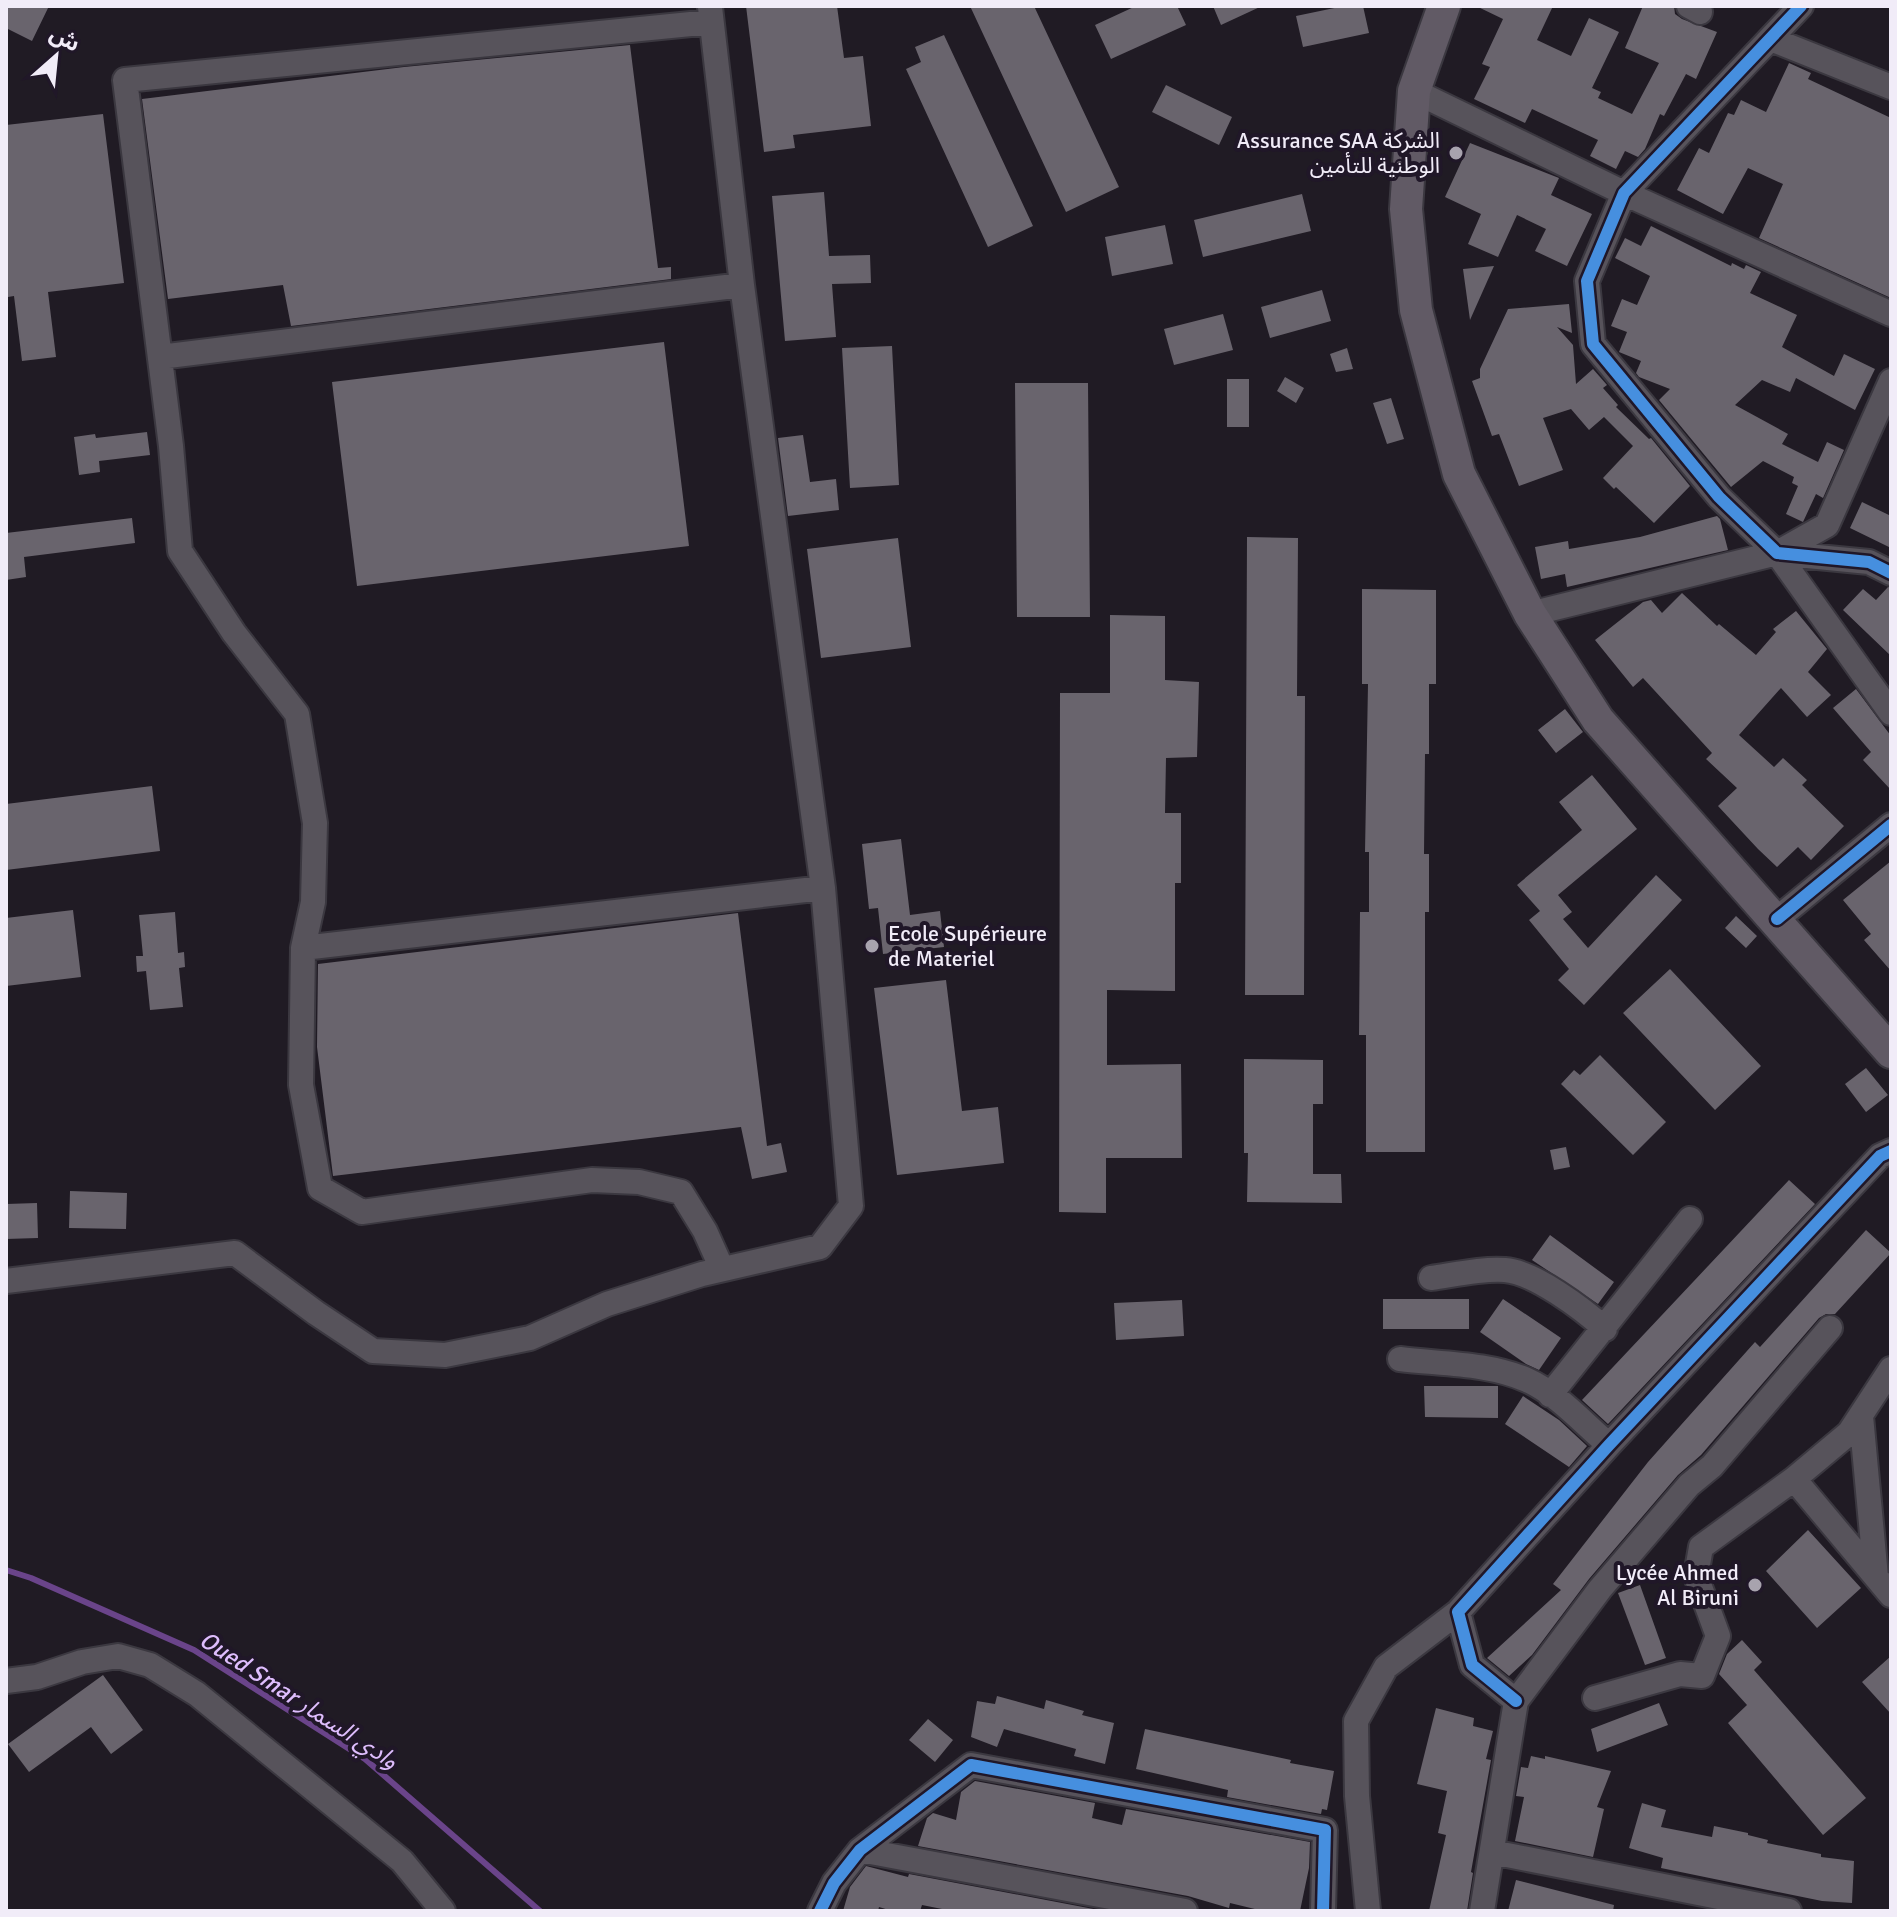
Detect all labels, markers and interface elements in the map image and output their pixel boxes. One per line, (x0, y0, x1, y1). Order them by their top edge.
north arrow (16, 16, 96, 96)
text: ش (45, 20, 84, 57)
place label: Assurance SAA الشركة الوطنية للتأمين (1237, 127, 1440, 179)
marker: Assurance SAA الشركة الوطنية للتأمين (1447, 144, 1465, 162)
place label: Ecole Supérieure de Materiel (888, 920, 1047, 972)
marker: Ecole Supérieure de Materiel (863, 937, 881, 955)
place label: Lycée Ahmed Al Biruni (1616, 1559, 1739, 1611)
marker: Lycée Ahmed Al Biruni (1746, 1576, 1764, 1594)
water label: Oued Smar وادي السمار (192, 1624, 404, 1779)

